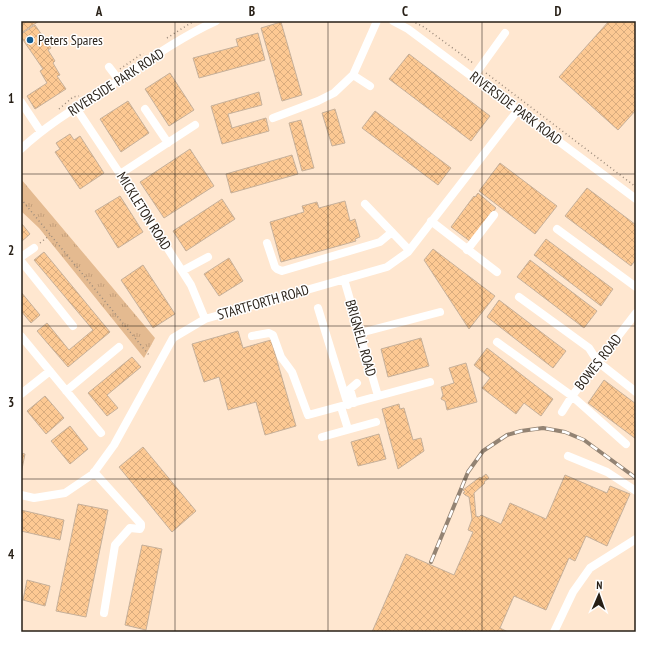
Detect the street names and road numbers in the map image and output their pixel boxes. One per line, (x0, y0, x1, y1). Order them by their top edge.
street label: RIVERSIDE PARK ROAD (65, 44, 167, 120)
street label: RIVERSIDE PARK ROAD (466, 67, 566, 149)
street label: MICKLETON ROAD (113, 169, 175, 253)
street label: STARTFORTH ROAD (215, 280, 311, 324)
street label: BRIGNELL ROAD (341, 298, 381, 378)
street label: BOWES ROAD (571, 330, 625, 394)

